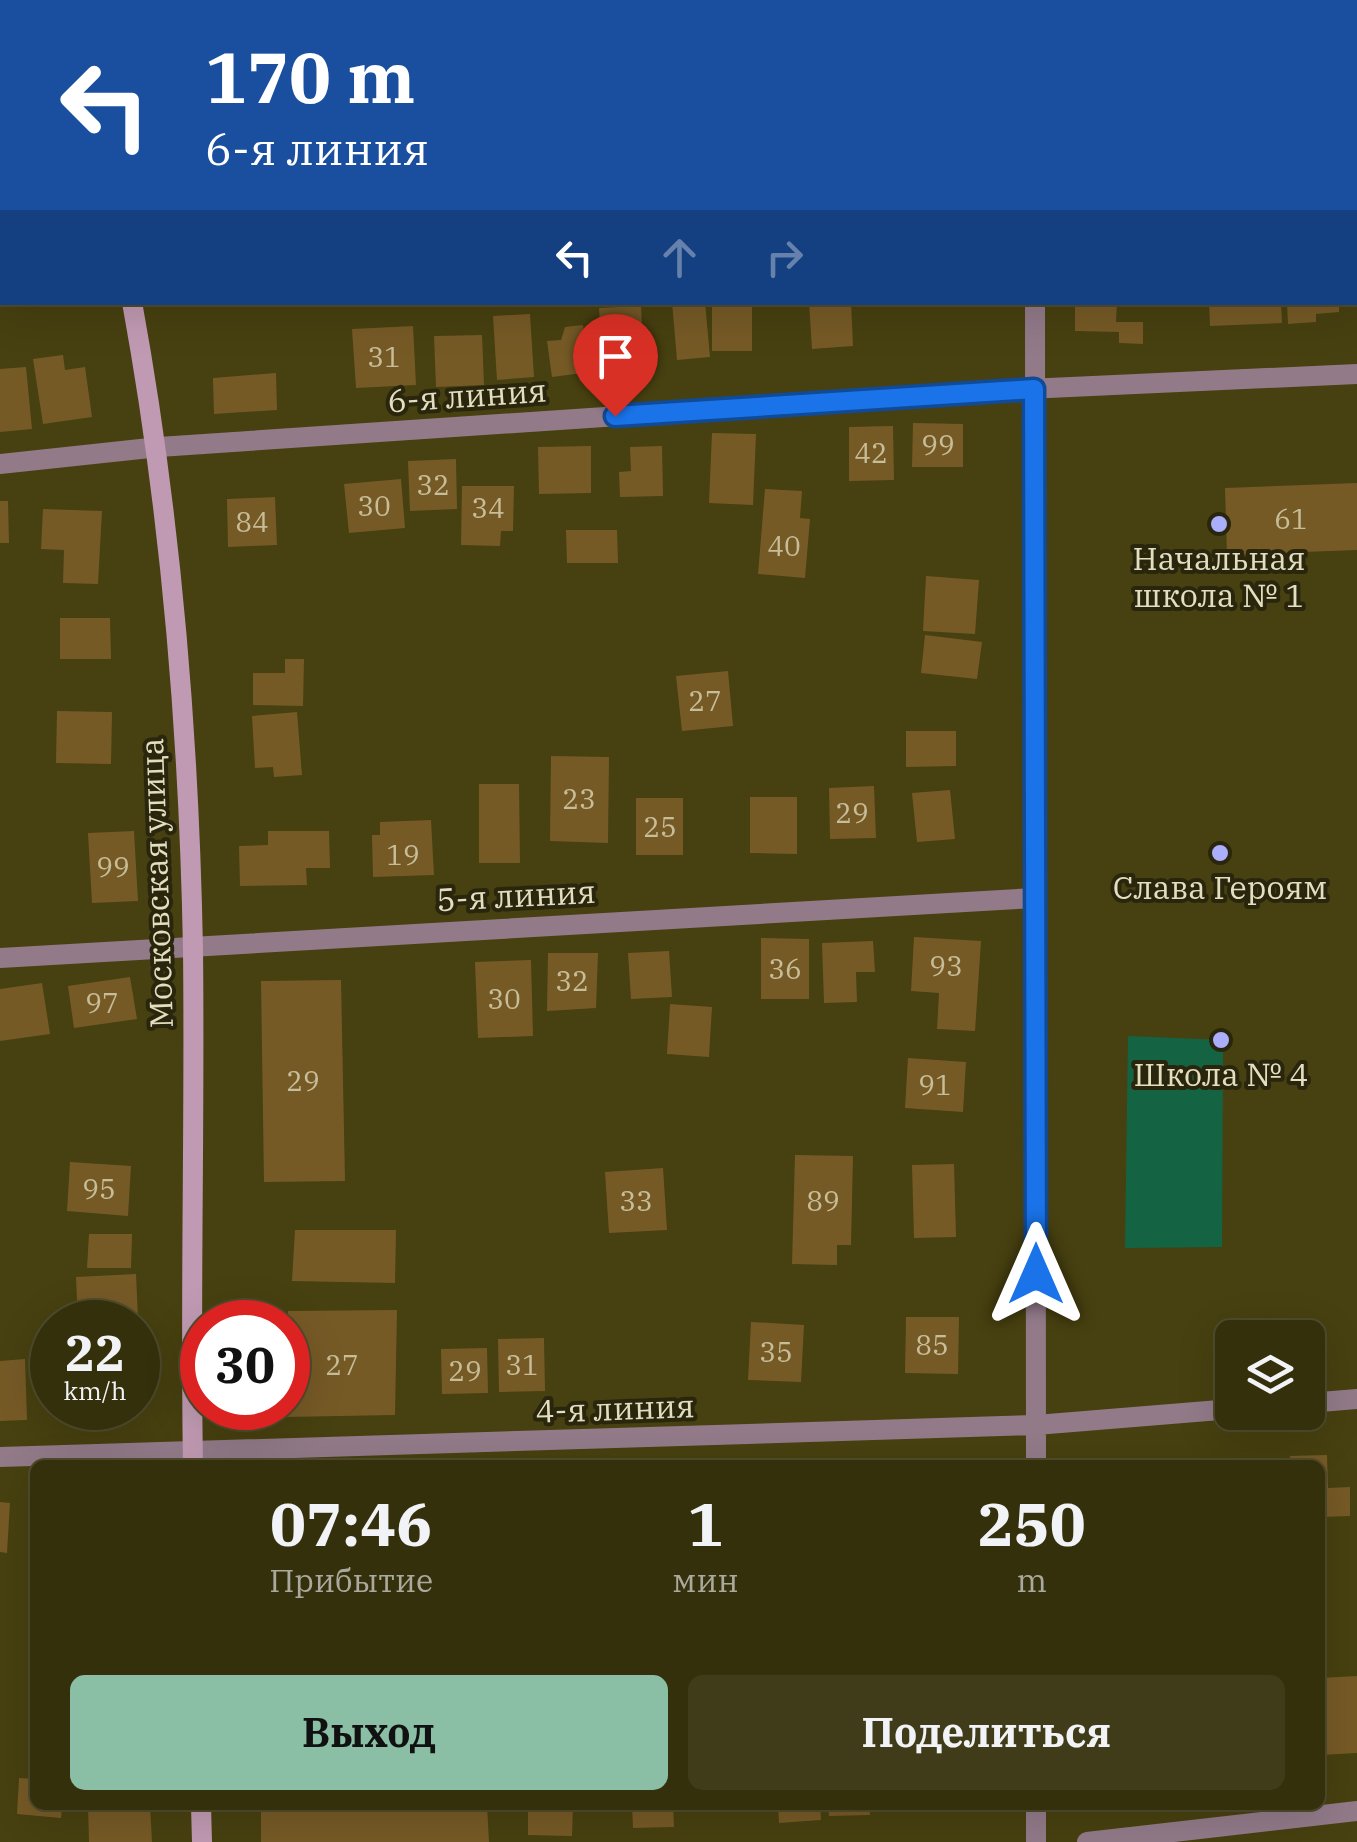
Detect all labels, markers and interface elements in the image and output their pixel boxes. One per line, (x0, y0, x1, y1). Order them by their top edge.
text: 170 m (205, 31, 415, 122)
icon: left (40, 40, 170, 170)
text: 6-я линия (205, 119, 429, 177)
icon: left (547, 230, 602, 285)
icon: ahead (652, 230, 707, 285)
icon: right (757, 230, 812, 285)
pin (573, 314, 658, 417)
icon: arrive (588, 329, 643, 384)
house number: 31 (367, 338, 401, 375)
street label: 6-я линия (386, 368, 548, 422)
house number: 99 (921, 426, 955, 463)
house number: 42 (854, 434, 888, 471)
house number: 32 (416, 466, 450, 503)
house number: 30 (357, 487, 391, 524)
house number: 34 (471, 489, 505, 526)
house number: 61 (1274, 500, 1308, 537)
house number: 84 (235, 503, 269, 540)
marker: Начальная школа № 1 (1208, 513, 1230, 535)
house number: 40 (767, 527, 801, 564)
place label: Начальная школа № 1 (1133, 537, 1305, 616)
house number: 27 (688, 682, 722, 719)
street label: Московская улица (130, 737, 182, 1029)
house number: 23 (562, 780, 596, 817)
house number: 29 (835, 794, 869, 831)
house number: 25 (643, 808, 677, 845)
house number: 19 (386, 836, 420, 873)
marker: Слава Героям (1209, 842, 1231, 864)
house number: 99 (96, 848, 130, 885)
place label: Слава Героям (1113, 866, 1327, 908)
street label: 5-я линия (435, 870, 597, 920)
house number: 93 (929, 947, 963, 984)
house number: 36 (768, 950, 802, 987)
house number: 32 (555, 962, 589, 999)
house number: 30 (487, 980, 521, 1017)
house number: 97 (85, 984, 119, 1021)
marker: Школа № 4 (1210, 1029, 1232, 1051)
place label: Школа № 4 (1133, 1053, 1309, 1095)
house number: 29 (286, 1062, 320, 1099)
house number: 91 (918, 1066, 952, 1103)
house number: 95 (82, 1170, 116, 1207)
house number: 33 (619, 1182, 653, 1219)
house number: 89 (806, 1182, 840, 1219)
position arrow (984, 1222, 1088, 1326)
speed limit sign: 30 (180, 1300, 310, 1430)
text: 22 (65, 1320, 125, 1385)
map controls (1215, 1320, 1325, 1430)
button: layers (1215, 1320, 1325, 1430)
house number: 85 (915, 1326, 949, 1363)
house number: 35 (759, 1333, 793, 1370)
house number: 27 (325, 1346, 359, 1383)
house number: 31 (505, 1346, 539, 1383)
house number: 29 (448, 1352, 482, 1389)
text: km/h (63, 1374, 127, 1407)
street label: 4-я линия (535, 1384, 695, 1432)
text: 07:46 (270, 1484, 432, 1563)
text: 1 (688, 1484, 724, 1563)
text: 250 (978, 1484, 1086, 1563)
text: Прибытие (269, 1559, 433, 1601)
text: мин (672, 1559, 739, 1601)
text: m (1017, 1559, 1047, 1601)
button: Выход (70, 1675, 668, 1790)
button: Поделиться (688, 1675, 1285, 1790)

